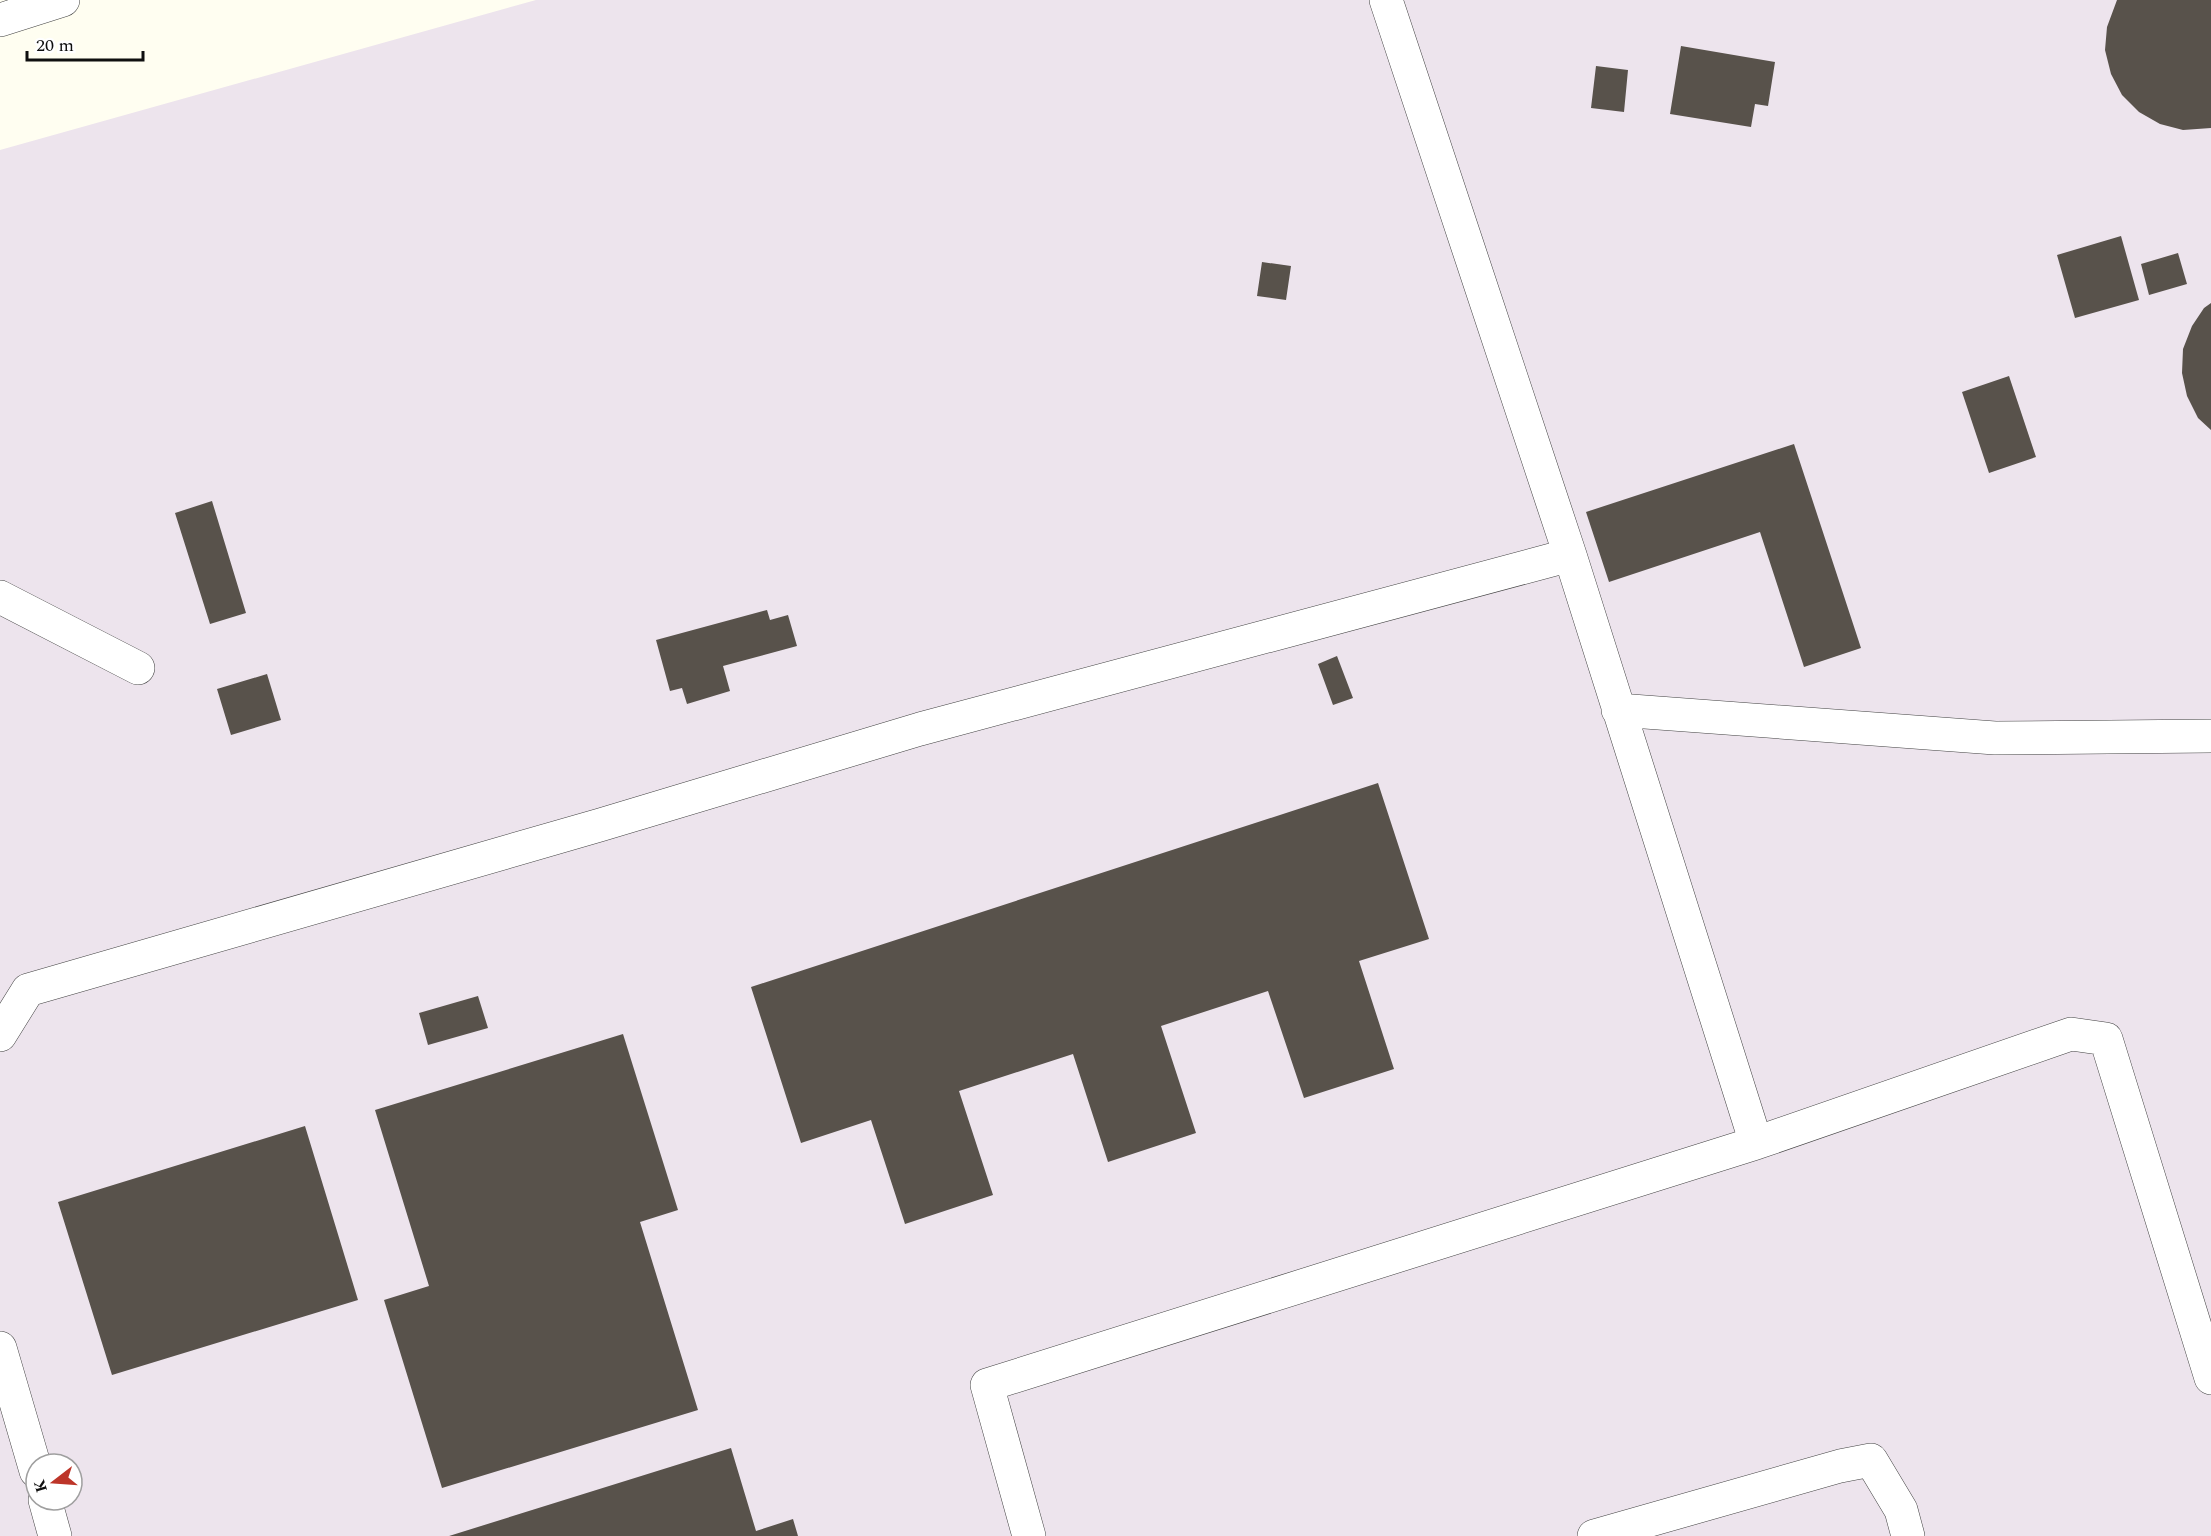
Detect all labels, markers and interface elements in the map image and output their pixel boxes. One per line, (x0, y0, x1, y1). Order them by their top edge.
scale bar (27, 24, 142, 62)
text: 20 m (36, 32, 74, 59)
north arrow (24, 1452, 84, 1512)
text: K (27, 1476, 54, 1496)

